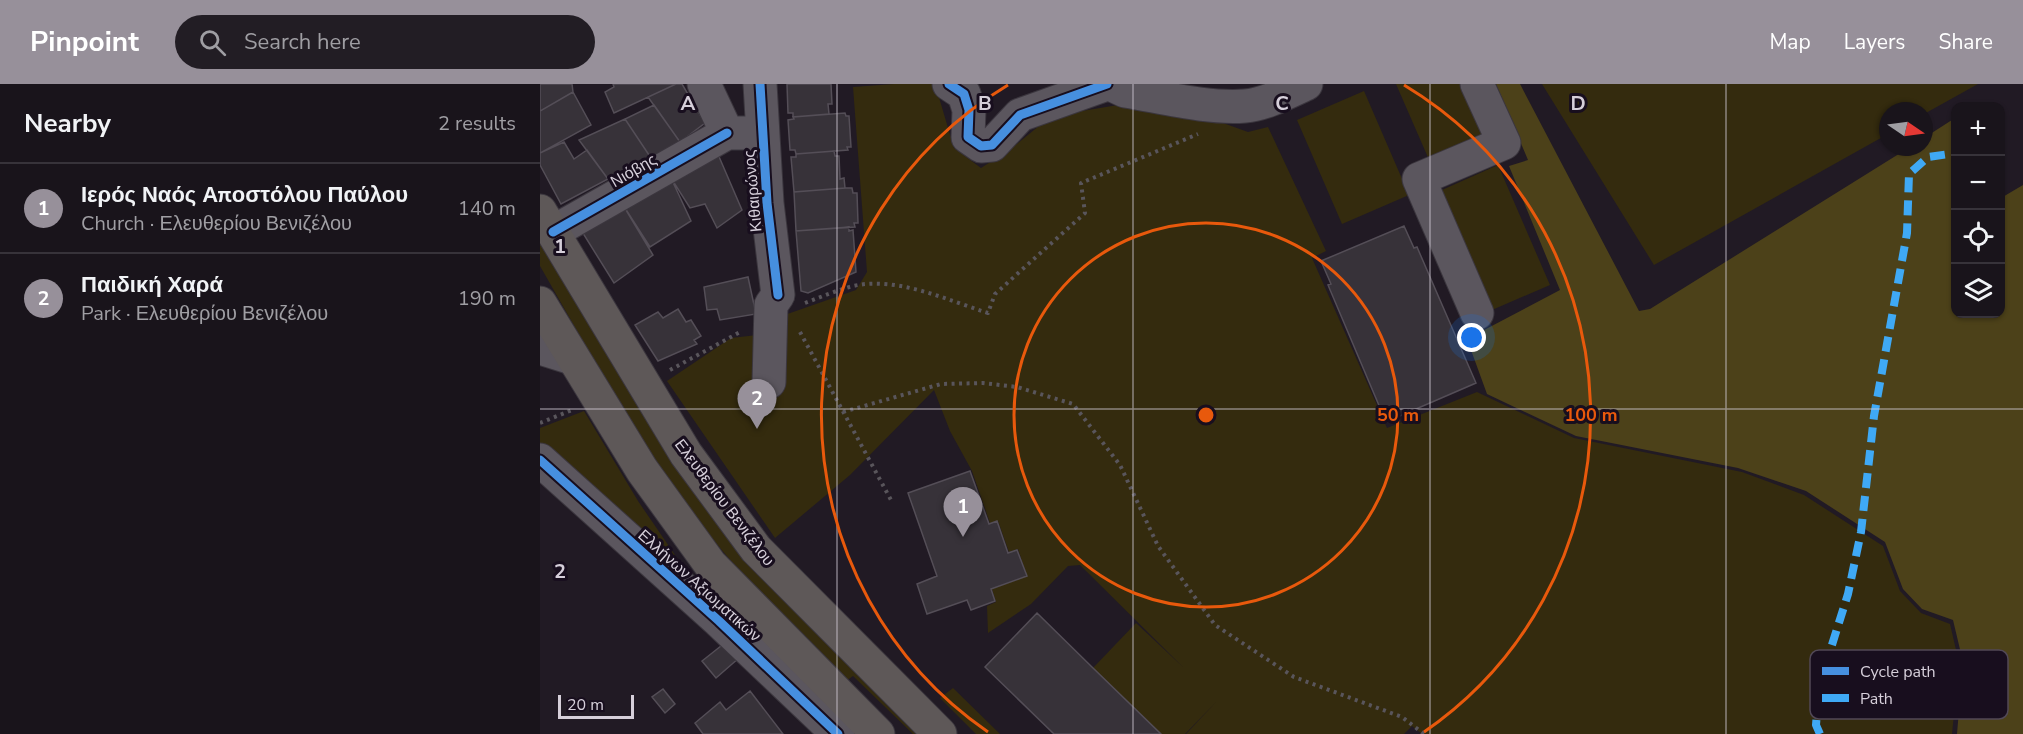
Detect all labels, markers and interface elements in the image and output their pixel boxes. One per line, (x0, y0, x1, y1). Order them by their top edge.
search box (175, 15, 595, 69)
text: Pinpoint (30, 23, 139, 61)
icon: search (196, 26, 229, 59)
text: Search here (244, 27, 361, 57)
text: Map (1769, 28, 1811, 56)
text: Layers (1844, 28, 1905, 56)
text: Share (1938, 28, 1993, 56)
text: A (681, 90, 696, 117)
text: B (978, 90, 992, 117)
text: C (1275, 90, 1289, 117)
text: D (1570, 90, 1586, 117)
north arrow (1879, 102, 1933, 156)
map controls (1951, 102, 2005, 318)
button: + (1951, 102, 2005, 156)
text: Nearby (24, 106, 111, 141)
text: 2 results (438, 110, 516, 137)
street label: Νιόβης (606, 149, 661, 193)
street label: Κιθαιρώνος (738, 149, 768, 233)
button: − (1951, 156, 2005, 210)
text: Ιερός Ναός Αποστόλου Παύλου (81, 180, 408, 210)
text: 1 (38, 195, 50, 222)
text: 140 m (458, 195, 516, 222)
text: Church · Ελευθερίου Βενιζέλου (81, 210, 352, 237)
button: locate (1951, 210, 2005, 264)
text: 1 (554, 233, 566, 260)
button: layers (1951, 264, 2005, 318)
text: Παιδική Χαρά (81, 270, 223, 300)
text: 2 (38, 285, 50, 312)
text: 190 m (458, 285, 516, 312)
text: Park · Ελευθερίου Βενιζέλου (81, 300, 328, 327)
your location (1457, 323, 1486, 352)
pin: 2 (738, 380, 776, 429)
text: 50 m (1377, 403, 1419, 427)
text: 100 m (1564, 403, 1618, 427)
centre of rings (1196, 405, 1216, 425)
street label: Ελευθερίου Βενιζέλου (669, 434, 779, 571)
pin: 1 (944, 488, 982, 537)
street label: Ελλήνων Αξιωματικών (633, 525, 766, 647)
text: 2 (554, 558, 566, 585)
legend (1810, 650, 2008, 719)
text: Cycle path (1860, 661, 1936, 683)
text: Path (1860, 688, 1893, 710)
scale bar (558, 692, 634, 720)
text: 20 m (567, 694, 604, 716)

